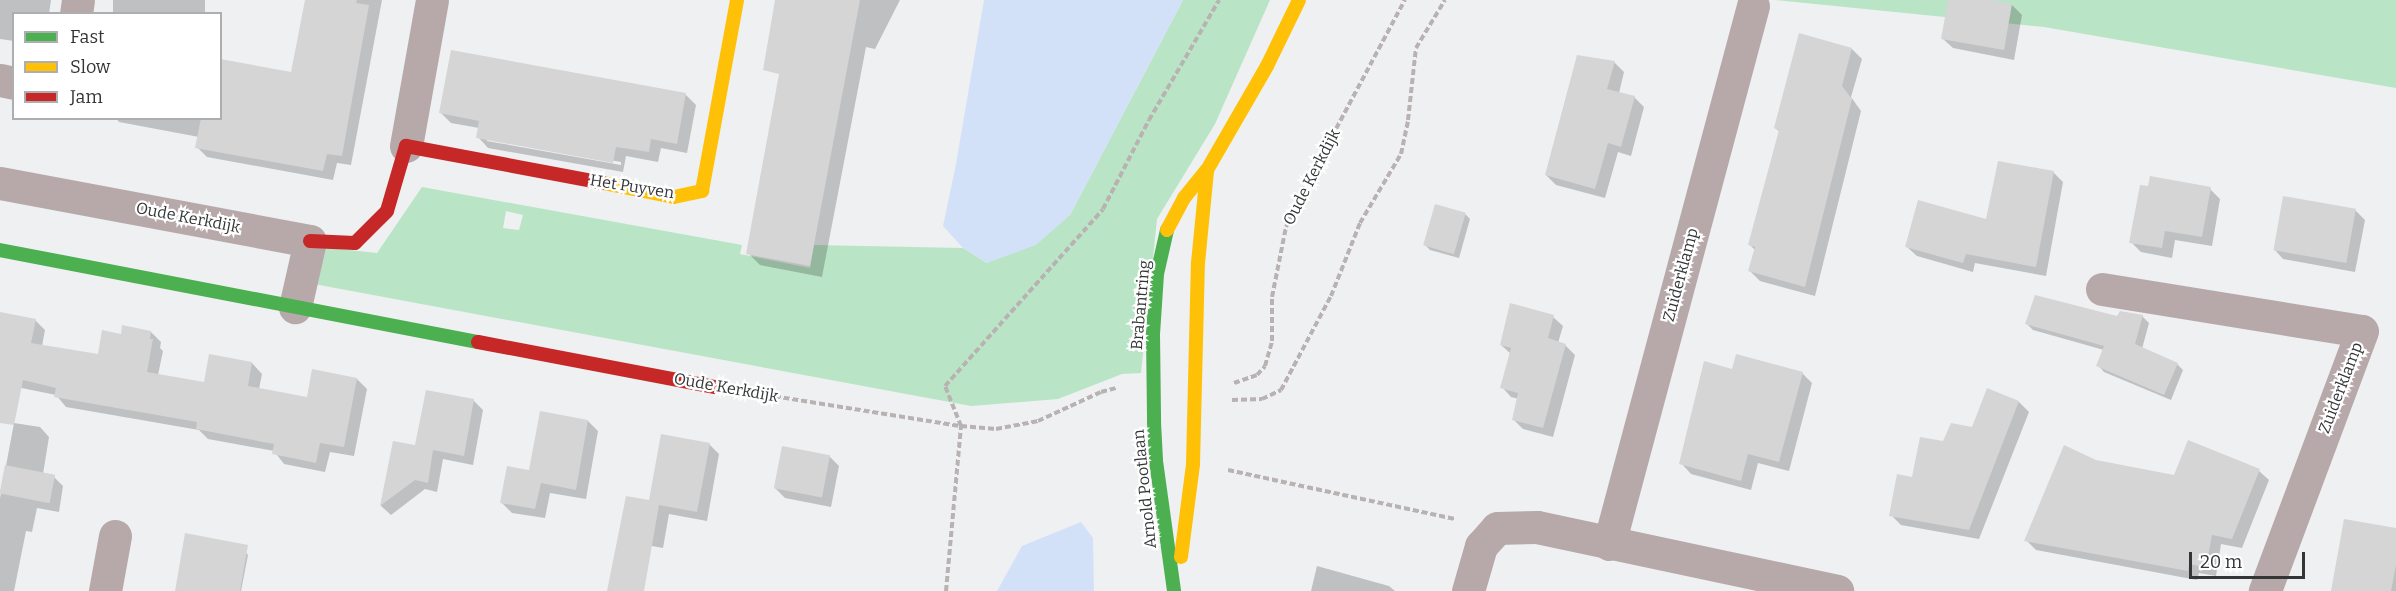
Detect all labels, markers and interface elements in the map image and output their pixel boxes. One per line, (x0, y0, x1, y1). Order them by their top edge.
legend (12, 12, 222, 120)
text: Fast (70, 26, 105, 48)
text: Slow (70, 56, 110, 78)
text: Jam (70, 86, 103, 108)
street label: Oude Kerkdijk (1279, 126, 1345, 228)
street label: Het Puyven (589, 171, 675, 203)
street label: Oude Kerkdijk (134, 199, 242, 237)
street label: Zuiderklamp (1659, 226, 1703, 324)
street label: Brabantring (1128, 259, 1154, 351)
street label: Zuiderklamp (2315, 340, 2367, 436)
street label: Oude Kerkdijk (672, 369, 780, 407)
street label: Arnold Pootlaan (1129, 428, 1161, 550)
scale bar (2192, 540, 2308, 578)
text: 20 m (2200, 551, 2242, 573)

